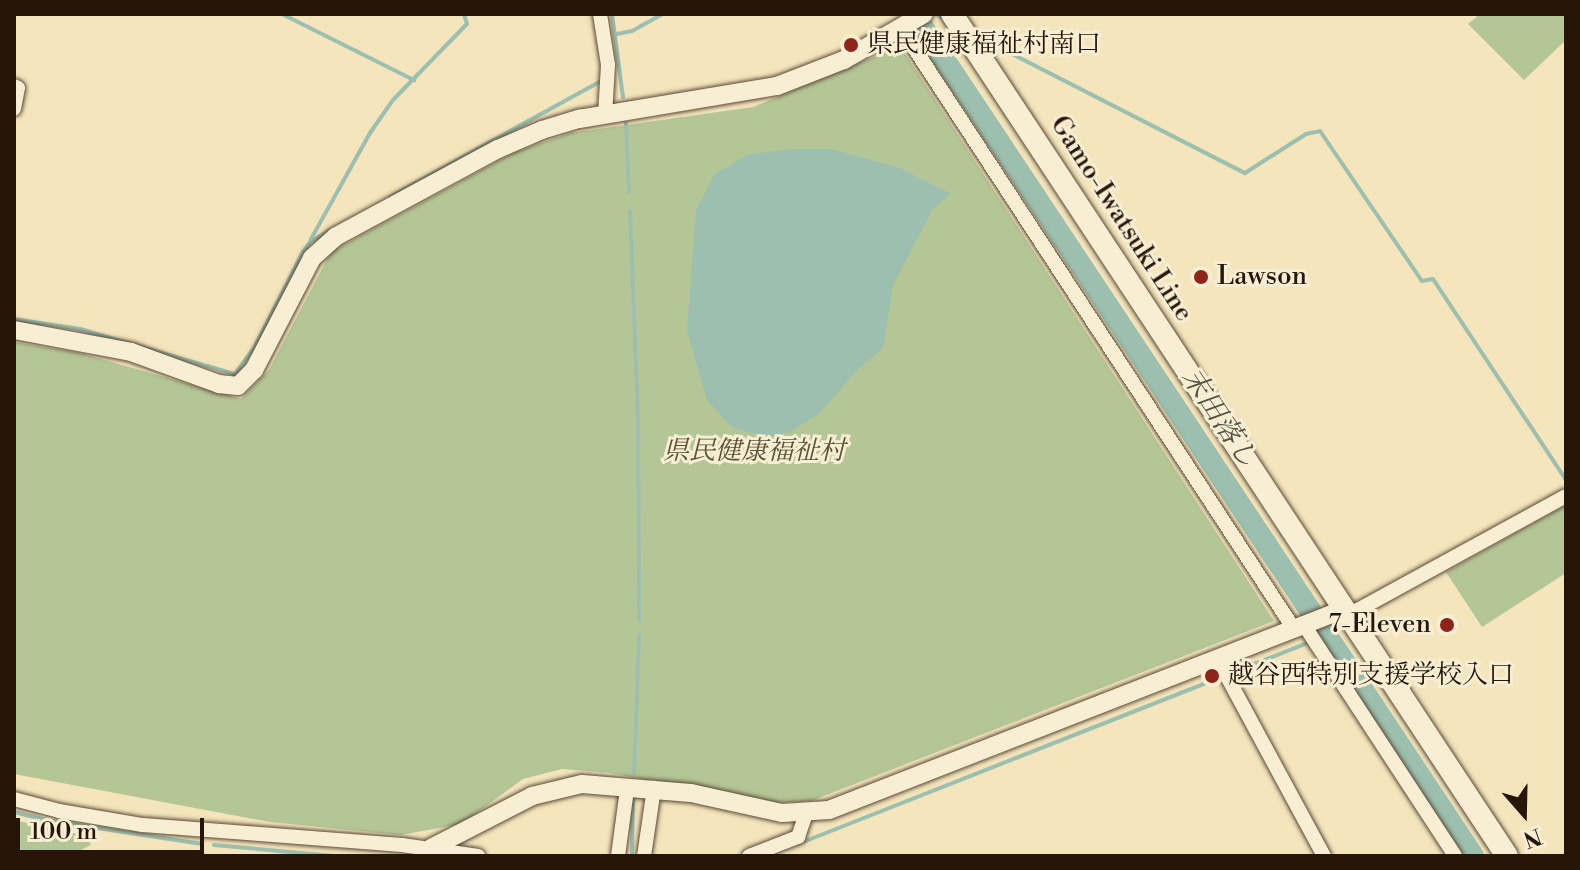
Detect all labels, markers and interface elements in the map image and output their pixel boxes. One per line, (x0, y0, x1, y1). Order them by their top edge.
place label: 県民健康福祉村南口 (867, 29, 1101, 61)
marker: 県民健康福祉村南口 (842, 36, 860, 54)
street label: Gamo-Iwatsuki Line (1043, 111, 1199, 327)
place label: Lawson (1217, 261, 1307, 293)
marker: Lawson (1192, 268, 1210, 286)
water label: 末田落し (1174, 362, 1264, 474)
park label: 県民健康福祉村 (663, 436, 845, 468)
place label: 7-Eleven (1329, 609, 1431, 641)
marker: 7-Eleven (1438, 616, 1456, 634)
place label: 越谷西特別支援学校入口 (1228, 660, 1514, 692)
marker: 越谷西特別支援学校入口 (1203, 667, 1221, 685)
north arrow (1484, 774, 1564, 854)
scale bar (20, 802, 208, 852)
text: 100 m (30, 817, 97, 847)
text: N (1520, 821, 1545, 853)

